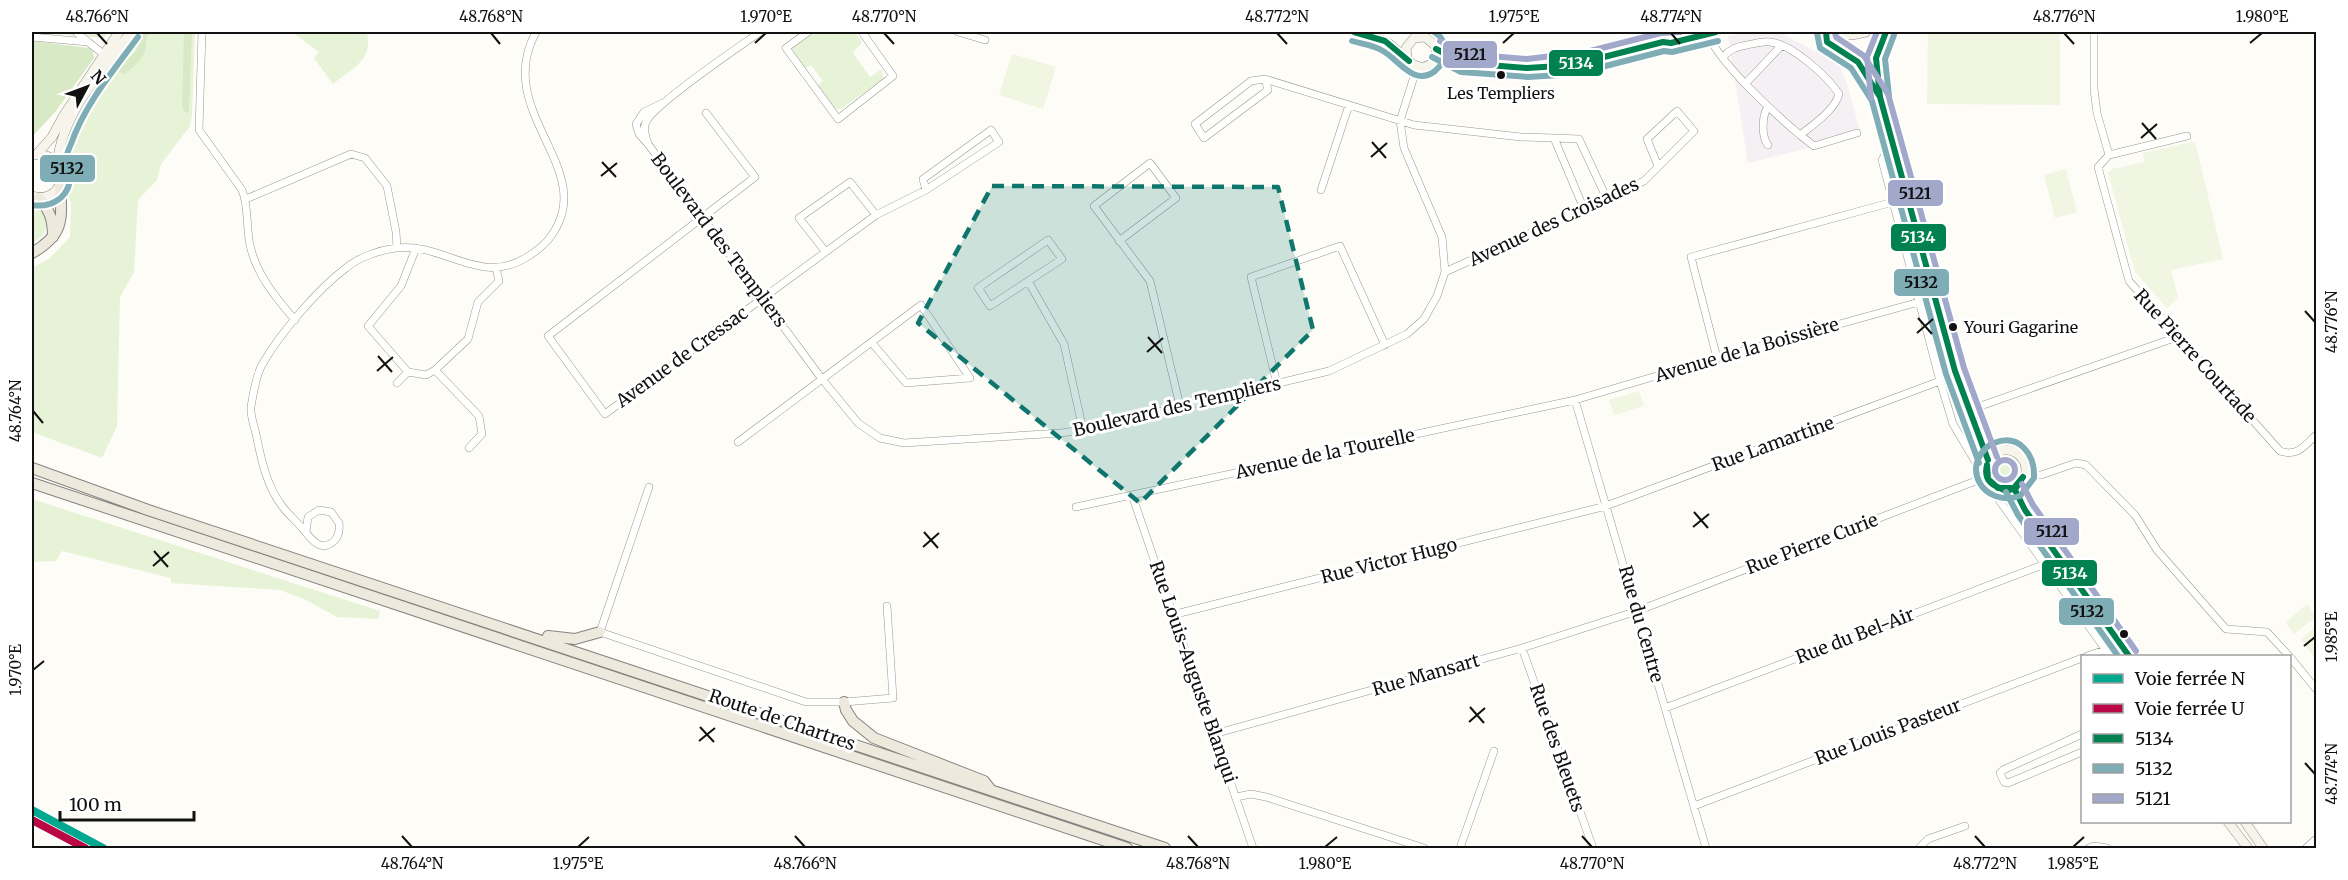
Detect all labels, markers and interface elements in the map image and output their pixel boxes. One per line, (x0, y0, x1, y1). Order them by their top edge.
text: 48.766°N (65, 7, 129, 26)
text: 48.768°N (459, 7, 523, 26)
text: 1.970°E (740, 7, 792, 26)
text: 48.770°N (852, 7, 917, 26)
text: 48.772°N (1245, 7, 1309, 26)
text: 1.975°E (1489, 7, 1540, 26)
text: 48.774°N (1640, 7, 1702, 26)
text: 48.776°N (2033, 7, 2096, 26)
text: 1.980°E (2236, 7, 2289, 26)
line badge: 5121 (1442, 40, 1498, 69)
text: 5121 (1454, 44, 1487, 64)
line badge: 5134 (1548, 49, 1604, 77)
text: 5134 (1559, 53, 1593, 73)
north arrow (57, 57, 117, 117)
text: N (87, 66, 110, 89)
marker: Les Templiers (1495, 69, 1507, 81)
place label: Les Templiers (1447, 83, 1555, 103)
street label: Boulevard des Templiers (646, 148, 793, 332)
line badge: 5132 (39, 154, 96, 183)
text: 5132 (50, 158, 84, 178)
street label: Avenue des Croisades (1464, 172, 1643, 271)
line badge: 5121 (1887, 179, 1944, 207)
text: 5121 (1899, 183, 1932, 203)
line badge: 5134 (1890, 223, 1947, 252)
text: 5134 (1901, 227, 1935, 247)
line badge: 5132 (1893, 268, 1950, 297)
text: 5132 (1904, 272, 1938, 292)
street label: Rue Pierre Courtade (2129, 284, 2261, 427)
text: 48.776°N (2322, 290, 2341, 353)
street label: Avenue de Cressac (610, 301, 752, 413)
street label: Avenue de la Boissière (1651, 312, 1841, 387)
place label: Youri Gagarine (1963, 317, 2078, 337)
marker: Youri Gagarine (1947, 321, 1959, 333)
street label: Boulevard des Templiers (1071, 371, 1283, 442)
text: 48.764°N (6, 379, 25, 442)
street label: Rue Lamartine (1709, 411, 1837, 476)
street label: Avenue de la Tourelle (1232, 423, 1417, 484)
street label: Rue Pierre Curie (1743, 508, 1881, 579)
line badge: 5121 (2023, 517, 2080, 546)
text: 5121 (2036, 521, 2069, 541)
street label: Rue Victor Hugo (1318, 532, 1459, 589)
street label: Rue Louis-Auguste Blanqui (1145, 558, 1242, 786)
line badge: 5134 (2041, 559, 2098, 587)
street label: Rue du Centre (1614, 563, 1669, 685)
text: 5134 (2053, 563, 2087, 583)
line badge: 5132 (2058, 597, 2115, 626)
text: 5132 (2070, 601, 2104, 621)
street label: Rue du Bel-Air (1792, 602, 1917, 669)
text: 1.985°E (2322, 611, 2341, 662)
unlabelled marker (2118, 628, 2130, 640)
text: 1.970°E (6, 644, 25, 696)
street label: Rue Mansart (1370, 648, 1482, 701)
legend (2081, 655, 2291, 823)
text: Voie ferrée N (2134, 667, 2245, 690)
street label: Rue des Bleuets (1525, 681, 1590, 815)
street label: Route de Chartres (706, 684, 859, 755)
street label: Rue Louis Pasteur (1812, 693, 1964, 770)
text: Voie ferrée U (2134, 697, 2245, 720)
text: 5134 (2135, 727, 2173, 750)
text: 48.774°N (2322, 743, 2341, 805)
text: 5132 (2135, 757, 2173, 780)
scale bar (60, 784, 194, 822)
text: 5121 (2135, 787, 2171, 810)
text: 100 m (69, 793, 122, 816)
text: 48.764°N (381, 854, 444, 873)
text: 1.975°E (553, 854, 604, 873)
text: 48.766°N (773, 854, 837, 873)
text: 48.768°N (1166, 854, 1230, 873)
text: 1.980°E (1299, 854, 1352, 873)
text: 48.770°N (1560, 854, 1625, 873)
text: 48.772°N (1953, 854, 2017, 873)
text: 1.985°E (2048, 854, 2099, 873)

